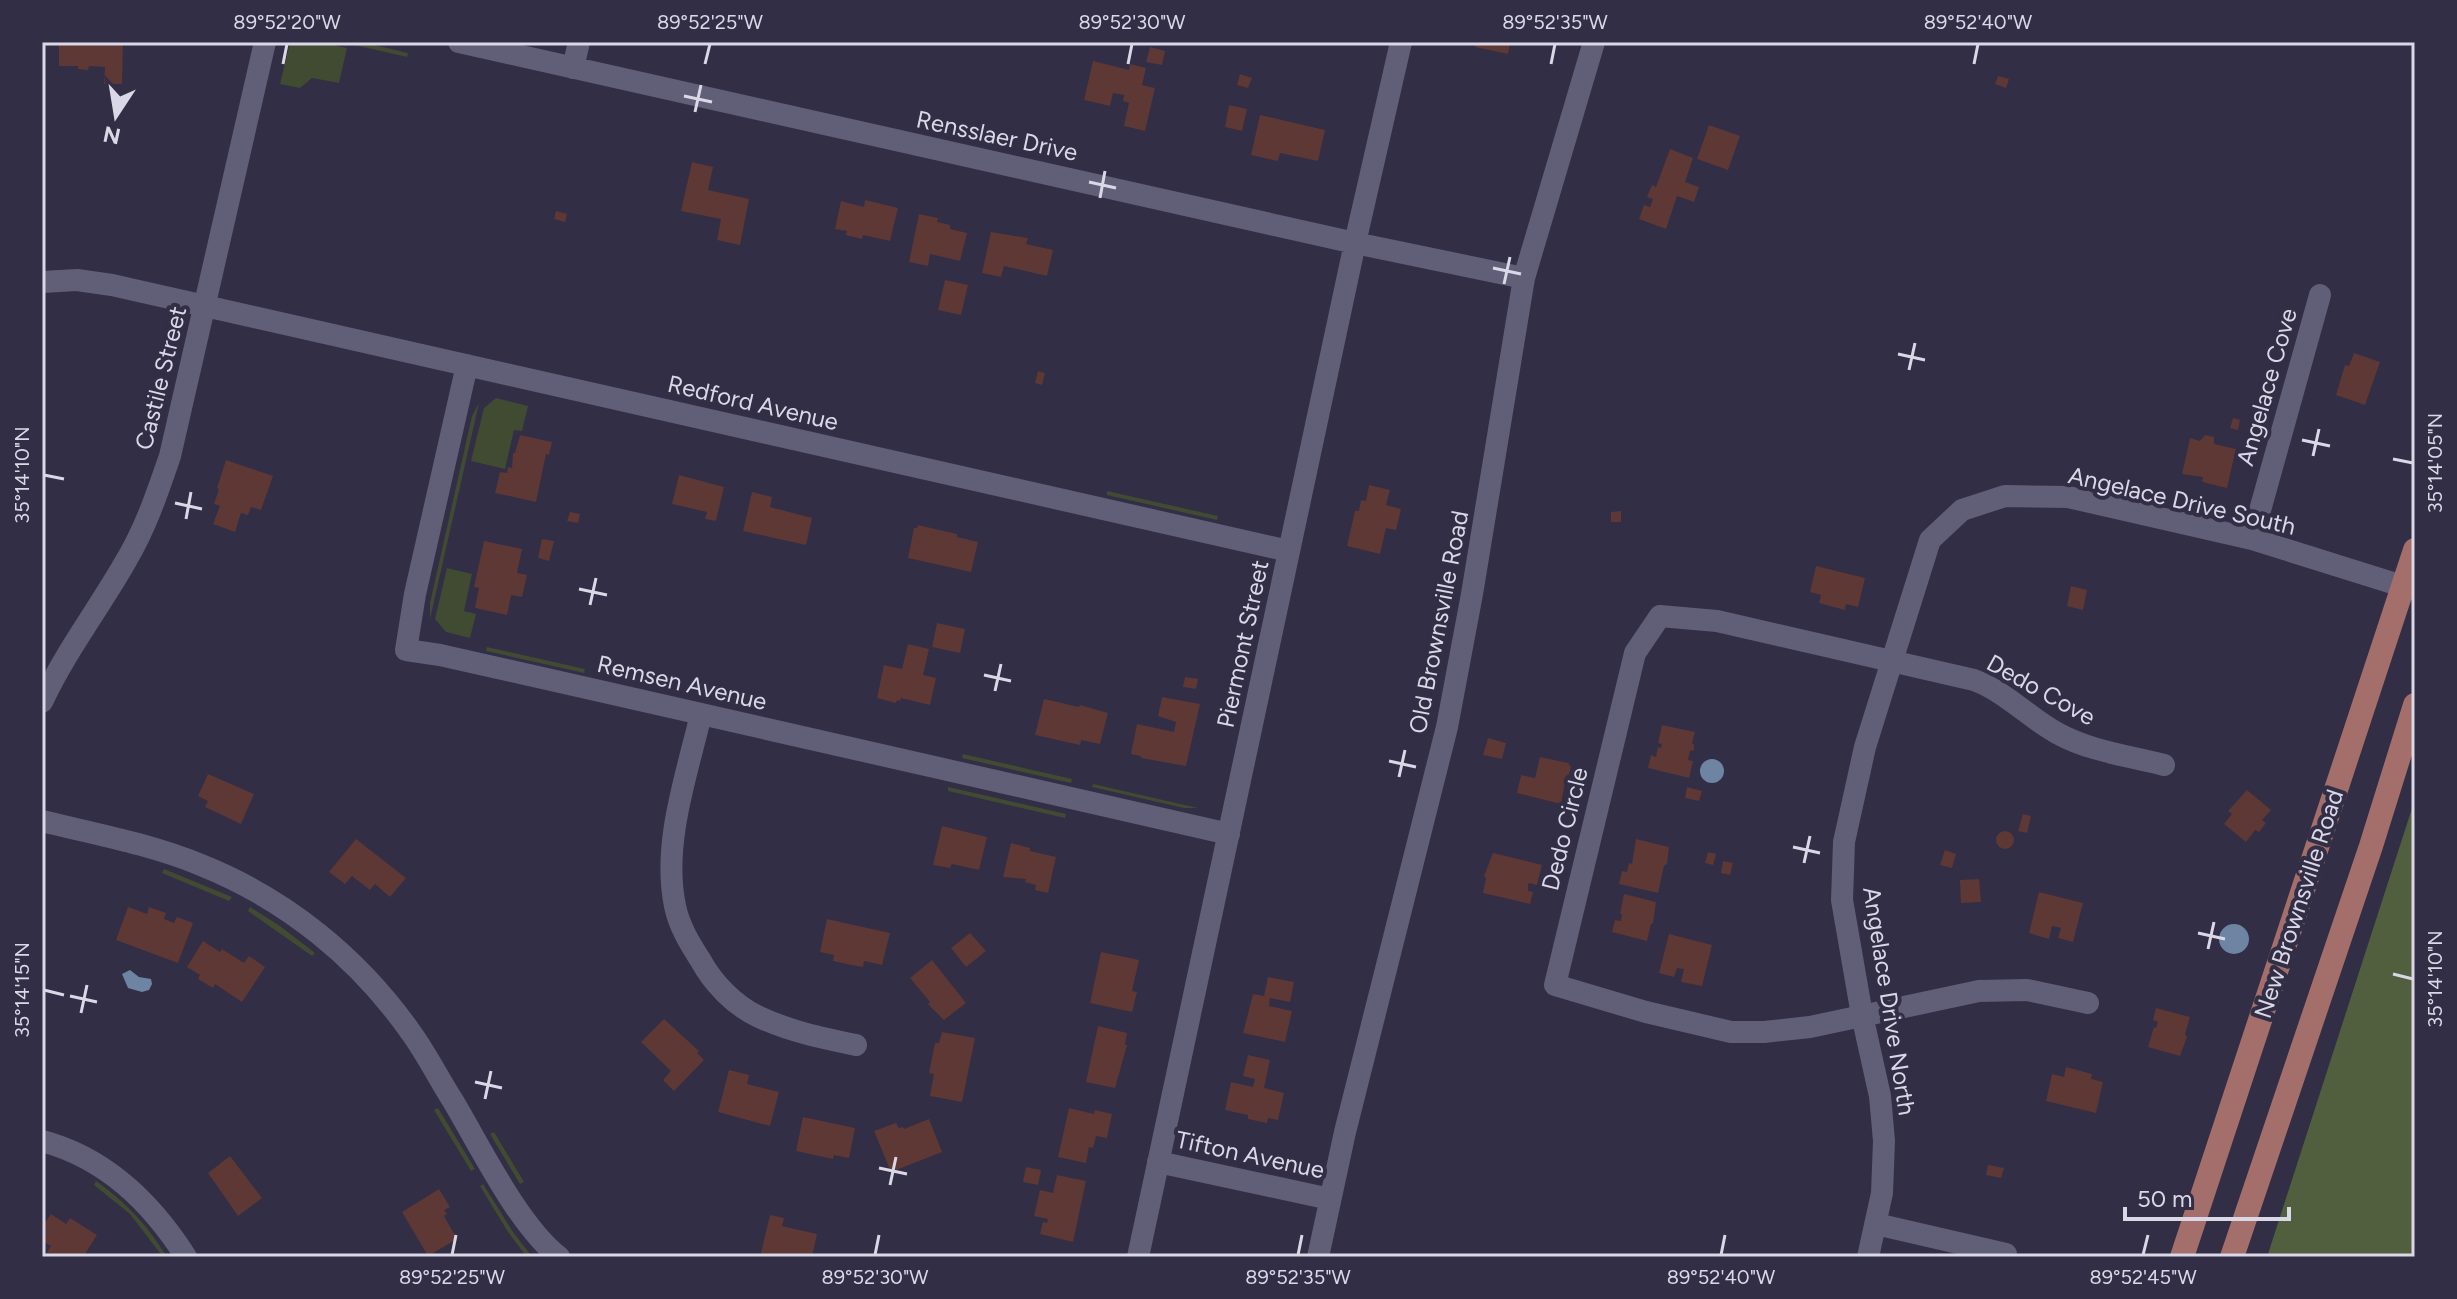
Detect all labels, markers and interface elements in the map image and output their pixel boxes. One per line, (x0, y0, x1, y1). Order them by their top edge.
text: 89°52'20"W (233, 10, 341, 34)
text: 89°52'25"W (657, 10, 763, 34)
text: 89°52'30"W (1079, 10, 1185, 34)
text: 89°52'35"W (1502, 10, 1608, 34)
text: 89°52'40"W (1924, 10, 2032, 34)
north arrow (76, 76, 156, 156)
street label: Rensslaer Drive (914, 104, 1080, 167)
text: N (101, 120, 123, 150)
street label: Castile Street (129, 303, 192, 453)
street label: Angelace Cove (2230, 305, 2303, 469)
street label: Redford Avenue (665, 369, 841, 436)
text: 35°14'05"N (2423, 413, 2447, 513)
text: 35°14'10"N (10, 426, 34, 524)
street label: Angelace Drive South (2066, 460, 2299, 541)
street label: Old Brownsville Road (1403, 508, 1474, 736)
street label: Piermont Street (1211, 557, 1274, 730)
street label: Dedo Cove (1982, 648, 2101, 731)
street label: Remsen Avenue (594, 649, 770, 716)
street label: Dedo Circle (1535, 764, 1594, 893)
street label: New Brownsville Road (2248, 786, 2349, 1022)
street label: Angelace Drive North (1857, 885, 1922, 1117)
text: 35°14'10"N (2423, 930, 2447, 1028)
text: 35°14'15"N (10, 942, 34, 1038)
street label: Tifton Avenue (1173, 1125, 1327, 1184)
scale bar (2125, 1171, 2289, 1221)
text: 50 m (2137, 1184, 2193, 1213)
text: 89°52'25"W (399, 1265, 505, 1289)
text: 89°52'30"W (822, 1265, 928, 1289)
text: 89°52'35"W (1245, 1265, 1351, 1289)
text: 89°52'40"W (1667, 1265, 1775, 1289)
text: 89°52'45"W (2089, 1265, 2197, 1289)

